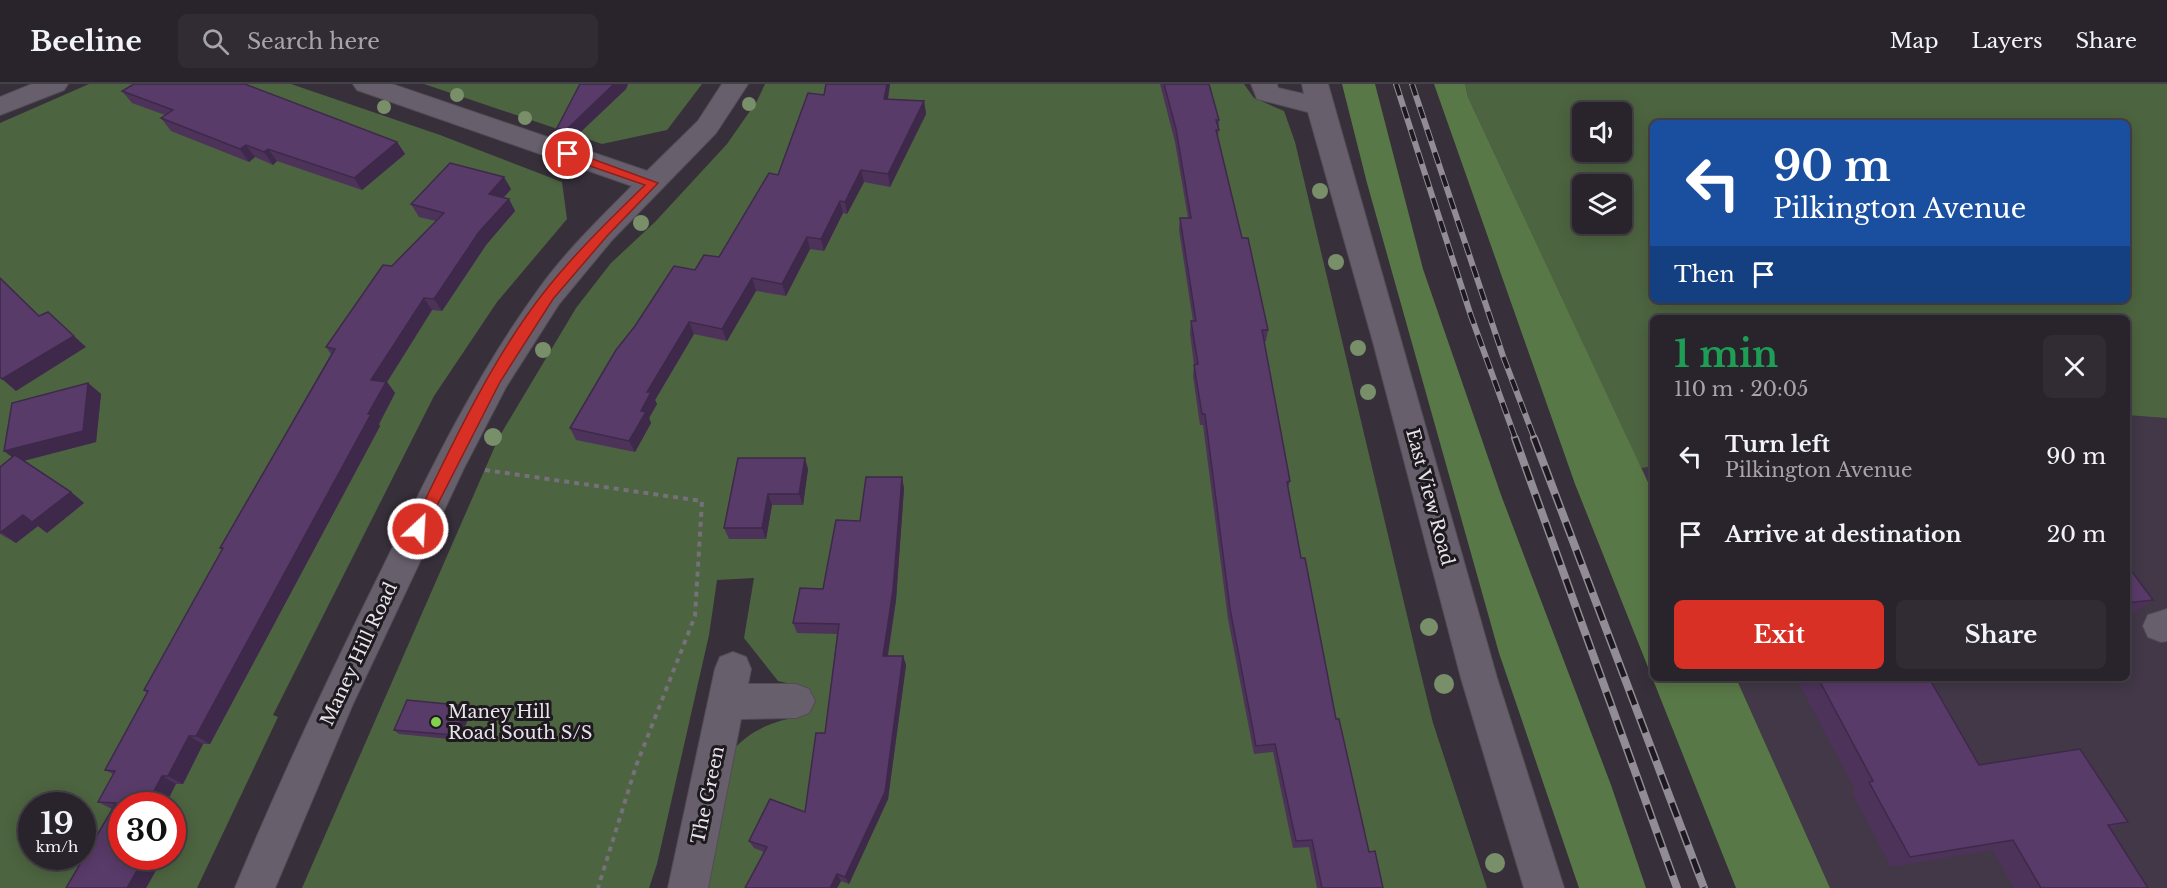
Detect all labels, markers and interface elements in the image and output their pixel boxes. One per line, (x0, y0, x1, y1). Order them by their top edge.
search box (178, 14, 598, 68)
text: Beeline (30, 24, 142, 59)
icon: search (199, 25, 232, 58)
text: Search here (247, 28, 380, 55)
text: Map (1890, 28, 1939, 54)
text: Layers (1972, 28, 2043, 54)
text: Share (2076, 28, 2137, 54)
map controls (1572, 102, 1632, 234)
button: sound (1572, 102, 1632, 162)
pin (542, 128, 593, 179)
icon: arrive (551, 137, 584, 170)
text: 90 m (1773, 140, 1891, 192)
icon: left (1674, 144, 1752, 222)
button: layers (1572, 174, 1632, 234)
text: Pilkington Avenue (1773, 192, 2026, 225)
icon: arrive (1747, 258, 1780, 291)
text: Then (1674, 261, 1735, 288)
text: 1 min (1674, 332, 1778, 377)
button: close (2043, 335, 2106, 398)
text: 110 m · 20:05 (1674, 377, 1808, 401)
street label: East View Road (1401, 426, 1459, 568)
text: Turn left (1725, 431, 1830, 458)
icon: left (1674, 440, 1707, 473)
text: 90 m (2046, 443, 2106, 470)
text: Pilkington Avenue (1725, 458, 1912, 482)
position arrow (386, 497, 450, 561)
icon: arrive (1674, 518, 1707, 551)
text: Arrive at destination (1725, 521, 1962, 548)
text: 20 m (2047, 521, 2106, 548)
street label: Maney Hill Road (316, 579, 402, 729)
button: Exit (1674, 600, 1884, 669)
button: Share (1896, 600, 2106, 669)
place label: Maney Hill Road South S/S (448, 701, 592, 744)
marker: Maney Hill Road South S/S (429, 715, 443, 729)
street label: The Green (687, 744, 729, 846)
speed limit sign: 30 (108, 792, 186, 870)
text: 19 (40, 805, 74, 842)
text: km/h (36, 837, 78, 856)

